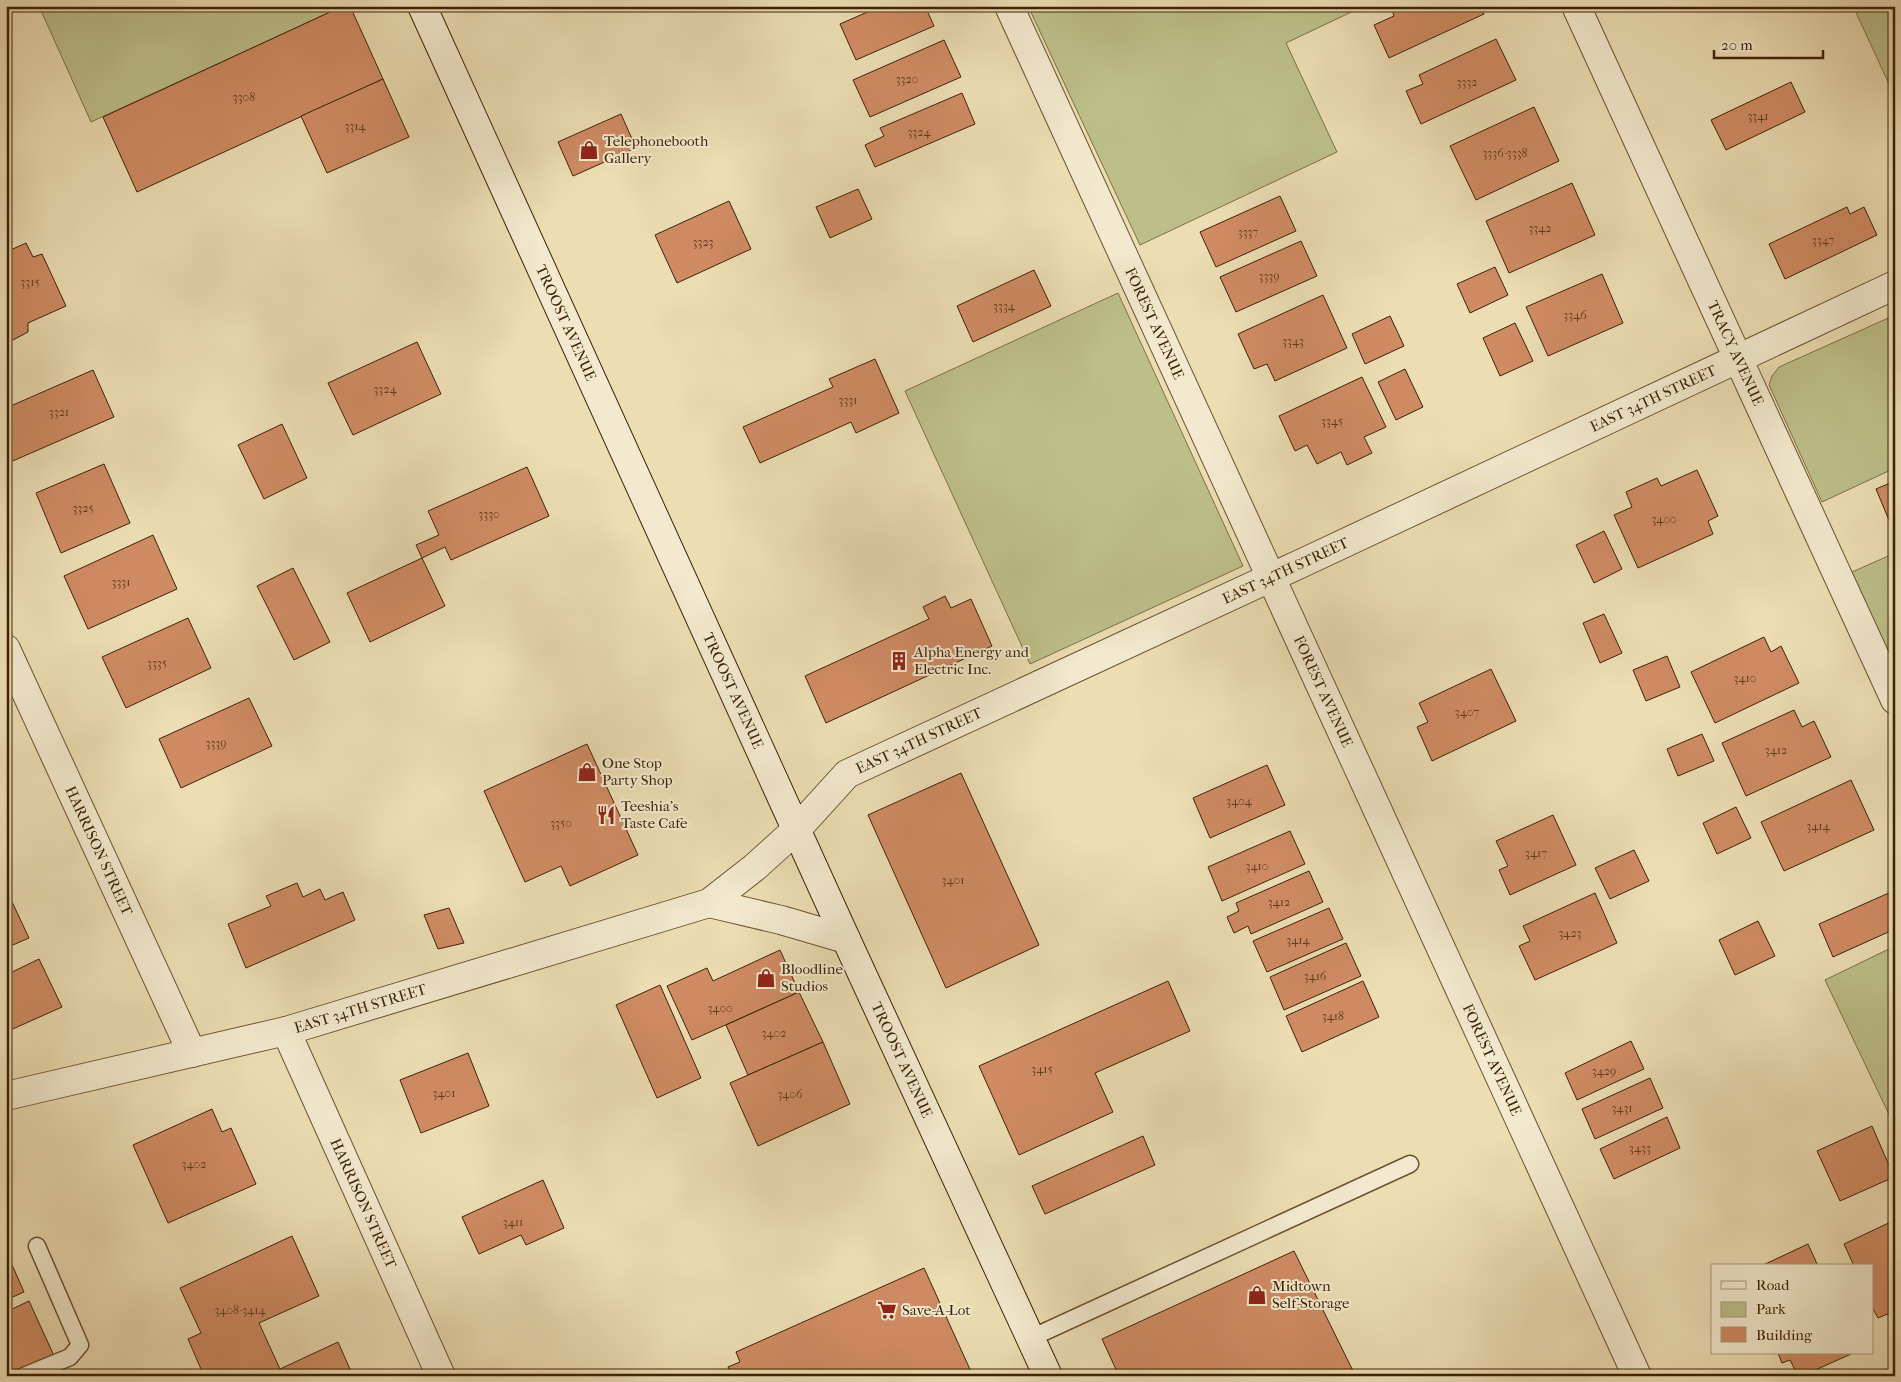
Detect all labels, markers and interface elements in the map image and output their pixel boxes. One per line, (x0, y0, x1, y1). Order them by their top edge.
scale bar (1714, 28, 1822, 60)
text: 20 m (1721, 36, 1753, 54)
house number: 3320 (896, 72, 918, 86)
house number: 3332 (1457, 75, 1477, 89)
house number: 3308 (233, 90, 255, 104)
house number: 3341 (1747, 109, 1769, 123)
house number: 3314 (344, 119, 367, 133)
house number: 3324 (907, 125, 931, 139)
place label: Telephonebooth Gallery (604, 132, 709, 167)
shop icon: Telephonebooth Gallery (578, 139, 600, 161)
house number: 3336-3338 (1482, 146, 1528, 160)
house number: 3342 (1528, 221, 1552, 235)
house number: 3337 (1238, 225, 1258, 239)
house number: 3347 (1812, 233, 1834, 247)
house number: 3323 (693, 235, 714, 249)
street label: TROOST AVENUE (532, 262, 600, 384)
street label: FOREST AVENUE (1121, 265, 1188, 382)
house number: 3339 (1258, 269, 1280, 283)
house number: 3315 (20, 275, 40, 289)
street label: TRACY AVENUE (1704, 298, 1768, 409)
house number: 3334 (993, 299, 1016, 313)
house number: 3346 (1563, 308, 1587, 322)
house number: 3343 (1282, 334, 1304, 348)
street label: EAST 34TH STREET (1587, 361, 1720, 436)
house number: 3324 (373, 382, 397, 396)
house number: 3331 (838, 393, 858, 407)
house number: 3321 (49, 405, 69, 419)
house number: 3345 (1321, 414, 1343, 428)
house number: 3325 (72, 501, 94, 515)
house number: 3330 (478, 507, 500, 521)
house number: 3400 (1651, 512, 1677, 526)
street label: EAST 34TH STREET (1219, 533, 1352, 608)
house number: 3331 (111, 575, 131, 589)
street label: TROOST AVENUE (699, 630, 767, 751)
street label: FOREST AVENUE (1290, 633, 1357, 750)
place label: Alpha Energy and Electric Inc. (913, 643, 1030, 678)
building icon: Alpha Energy and Electric Inc. (888, 650, 910, 672)
house number: 3335 (147, 656, 167, 670)
house number: 3410 (1734, 671, 1756, 685)
street label: EAST 34TH STREET (853, 703, 986, 778)
house number: 3407 (1455, 705, 1479, 719)
house number: 3339 (205, 736, 227, 750)
house number: 3412 (1765, 743, 1787, 757)
place label: One Stop Party Shop (602, 754, 673, 789)
shop icon: One Stop Party Shop (576, 761, 598, 783)
street label: HARRISON STREET (61, 783, 137, 919)
house number: 3404 (1226, 794, 1253, 808)
place label: Teeshia's Taste Cafe (621, 797, 688, 832)
restaurant icon: Teeshia's Taste Cafe (595, 804, 617, 826)
house number: 3350 (550, 816, 572, 830)
house number: 3414 (1806, 819, 1831, 833)
house number: 3417 (1525, 846, 1547, 860)
house number: 3410 (1246, 859, 1268, 873)
house number: 3401 (942, 873, 964, 887)
house number: 3412 (1268, 895, 1290, 909)
house number: 3423 (1558, 926, 1582, 940)
house number: 3414 (1286, 933, 1311, 947)
place label: Bloodline Studios (781, 960, 843, 995)
shop icon: Bloodline Studios (755, 967, 777, 989)
house number: 3416 (1304, 969, 1327, 983)
street label: EAST 34TH STREET (292, 980, 429, 1037)
street label: TROOST AVENUE (867, 999, 936, 1121)
house number: 3400 (707, 1001, 733, 1015)
street label: FOREST AVENUE (1459, 1001, 1525, 1118)
house number: 3418 (1322, 1009, 1344, 1023)
house number: 3402 (762, 1026, 786, 1040)
house number: 3415 (1031, 1062, 1053, 1076)
house number: 3429 (1592, 1064, 1616, 1078)
house number: 3401 (433, 1086, 455, 1100)
house number: 3406 (777, 1087, 803, 1101)
house number: 3431 (1611, 1101, 1633, 1115)
street label: HARRISON STREET (326, 1136, 401, 1272)
house number: 3433 (1629, 1141, 1651, 1155)
house number: 3402 (182, 1157, 206, 1171)
house number: 3411 (503, 1215, 523, 1229)
legend (1711, 1264, 1874, 1354)
text: Road (1756, 1276, 1790, 1294)
place label: Midtown Self-Storage (1272, 1277, 1350, 1312)
shop icon: Midtown Self-Storage (1246, 1284, 1268, 1306)
supermarket icon: Save-A-Lot (876, 1299, 898, 1321)
text: Park (1756, 1300, 1786, 1318)
place label: Save-A-Lot (902, 1301, 971, 1319)
house number: 3408-3414 (214, 1303, 266, 1317)
text: Building (1756, 1326, 1813, 1344)

